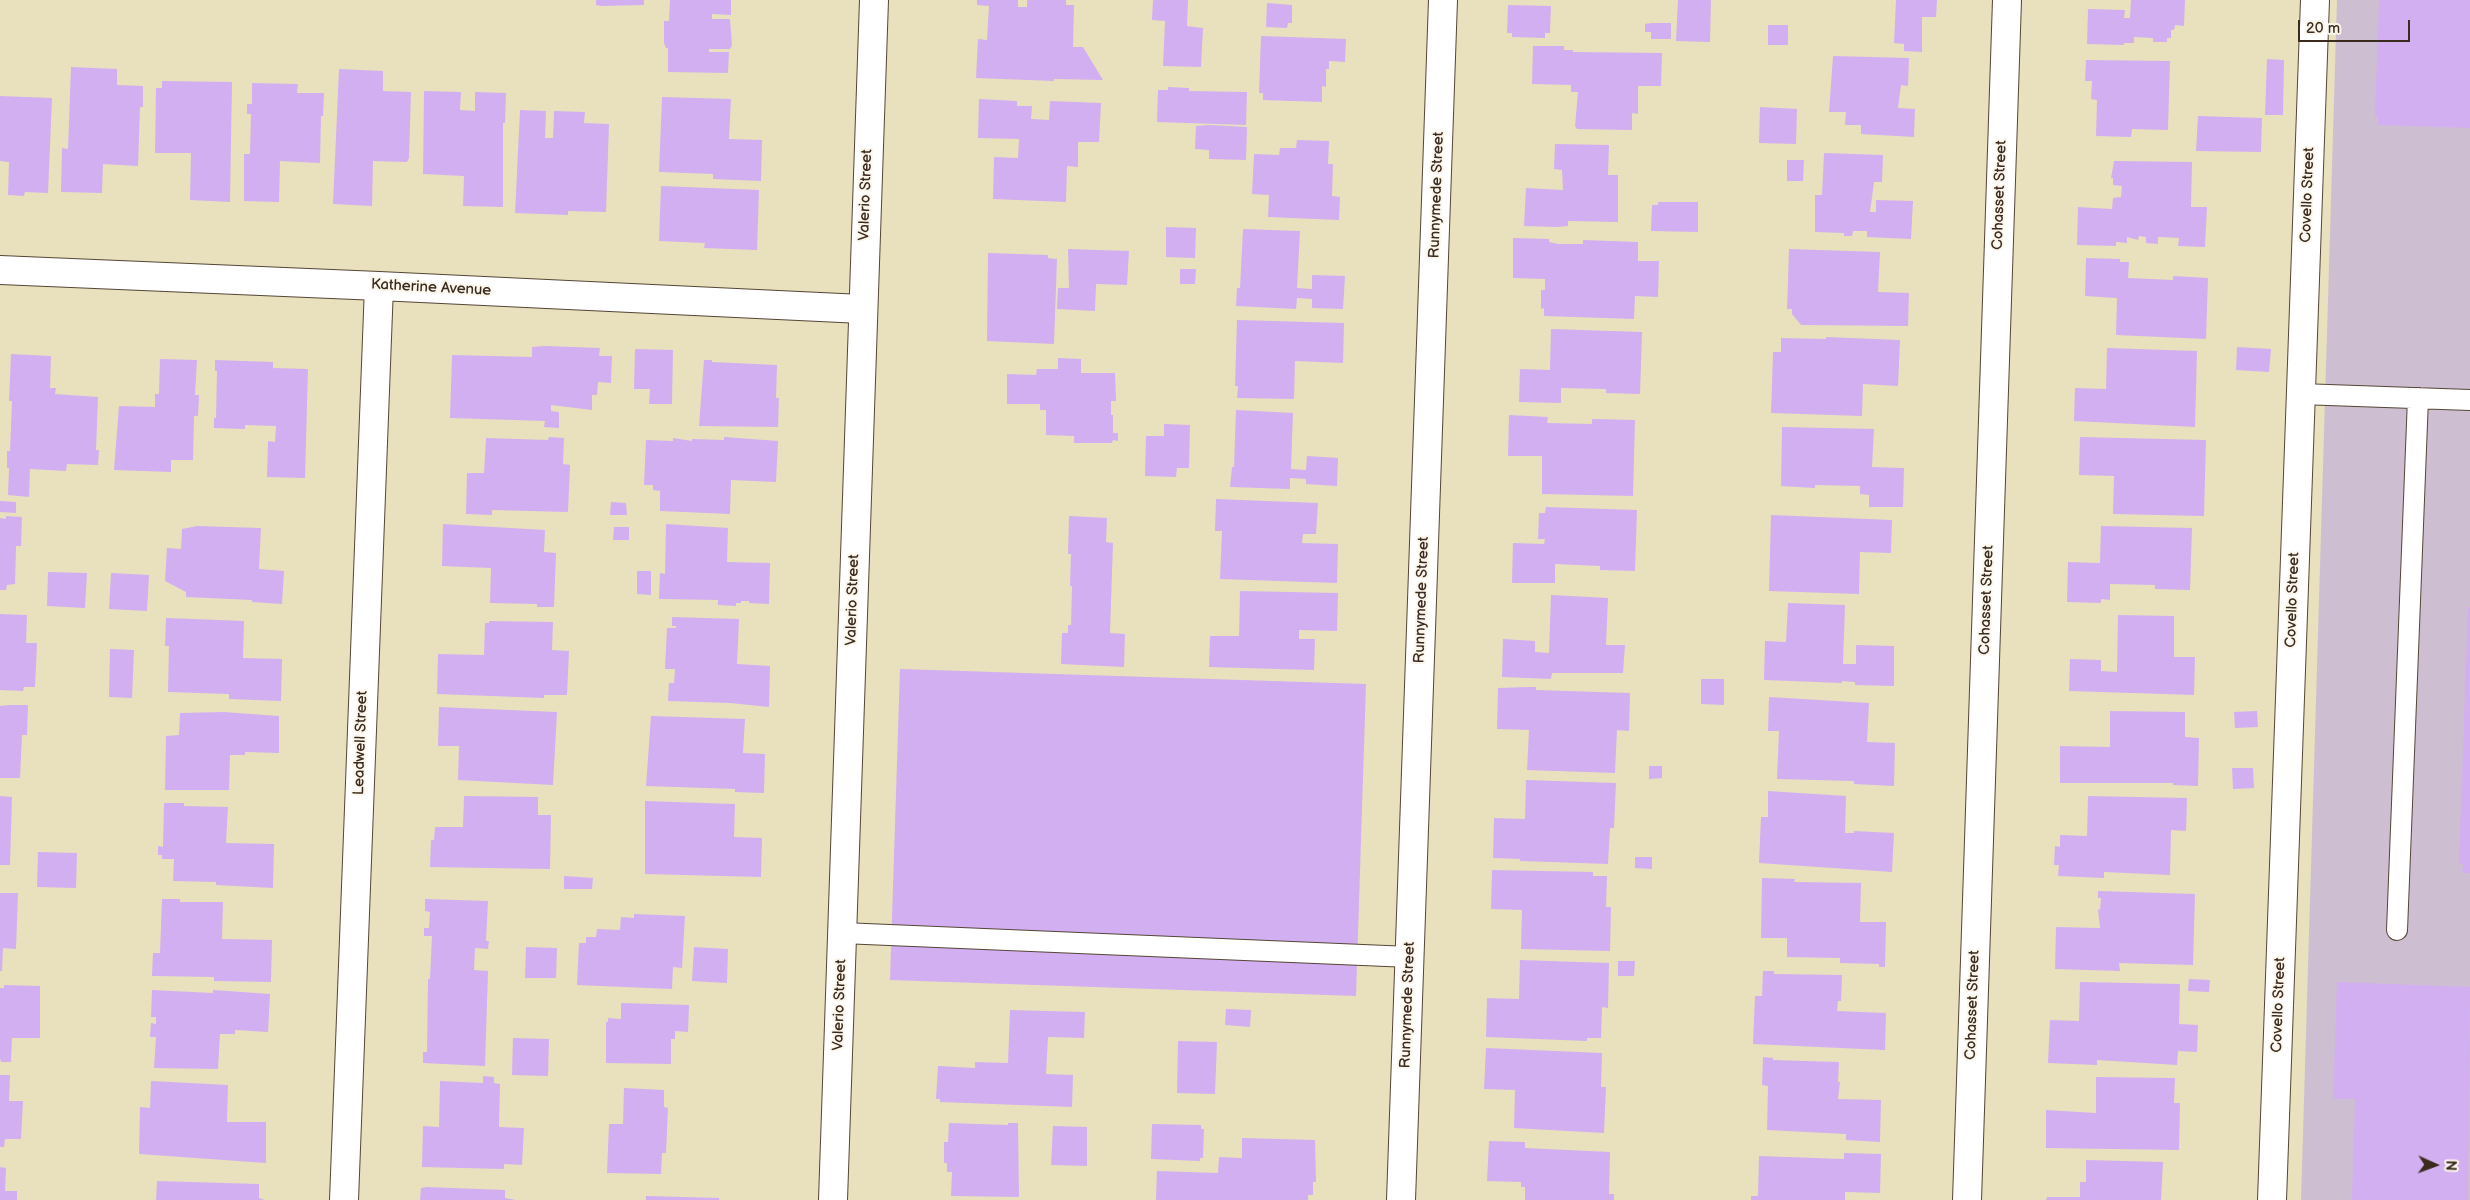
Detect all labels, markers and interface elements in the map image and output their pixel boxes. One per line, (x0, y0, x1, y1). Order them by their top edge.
scale bar (2300, 10, 2412, 42)
text: 20 m (2306, 19, 2340, 38)
street label: Runnymede Street (1426, 131, 1448, 259)
street label: Cohasset Street (1989, 140, 2011, 250)
street label: Covello Street (2297, 147, 2319, 243)
street label: Valerio Street (855, 149, 877, 241)
street label: Katherine Avenue (370, 276, 492, 300)
street label: Runnymede Street (1411, 536, 1433, 664)
street label: Cohasset Street (1976, 545, 1998, 655)
street label: Covello Street (2282, 552, 2304, 648)
street label: Valerio Street (842, 554, 864, 646)
street label: Leadwell Street (350, 691, 372, 795)
street label: Runnymede Street (1397, 941, 1419, 1069)
street label: Cohasset Street (1962, 950, 1984, 1060)
street label: Covello Street (2268, 957, 2290, 1053)
street label: Valerio Street (829, 959, 851, 1051)
north arrow (2410, 1140, 2460, 1190)
text: N (2442, 1160, 2459, 1171)

